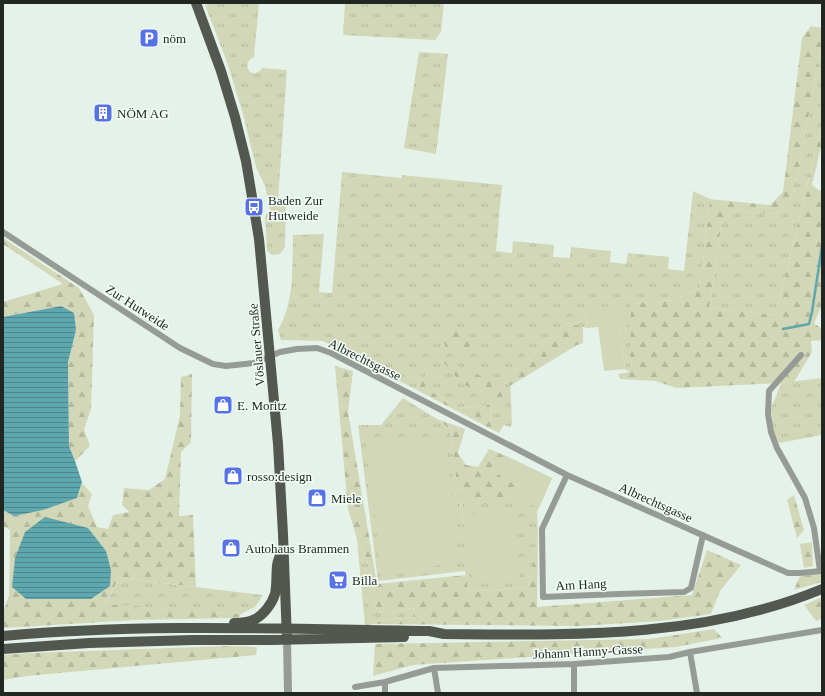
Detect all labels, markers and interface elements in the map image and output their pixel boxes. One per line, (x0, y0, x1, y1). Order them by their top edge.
parking icon: nöm (138, 27, 160, 49)
place label: nöm (163, 31, 186, 46)
building icon: NÖM AG (92, 102, 114, 124)
place label: NÖM AG (117, 106, 169, 121)
place label: Baden Zur Hutweide (268, 193, 324, 223)
bus stop icon: Baden Zur Hutweide (243, 196, 265, 218)
street label: Zur Hutweide (103, 281, 172, 334)
street label: Vöslauer Straße (245, 303, 268, 387)
street label: Albrechtsgasse (326, 335, 404, 384)
shop icon: E. Moritz (212, 394, 234, 416)
place label: E. Moritz (237, 398, 287, 413)
shop icon: rosso:design (222, 465, 244, 487)
place label: rosso:design (247, 469, 313, 484)
street label: Albrechtsgasse (617, 480, 695, 525)
shop icon: Miele (306, 487, 328, 509)
place label: Miele (331, 491, 362, 506)
shop icon: Autohaus Brammen (220, 537, 242, 559)
place label: Autohaus Brammen (245, 541, 350, 556)
supermarket icon: Billa (327, 569, 349, 591)
place label: Billa (352, 573, 378, 588)
street label: Am Hang (555, 576, 607, 593)
street label: Johann Hanny-Gasse (533, 641, 644, 662)

